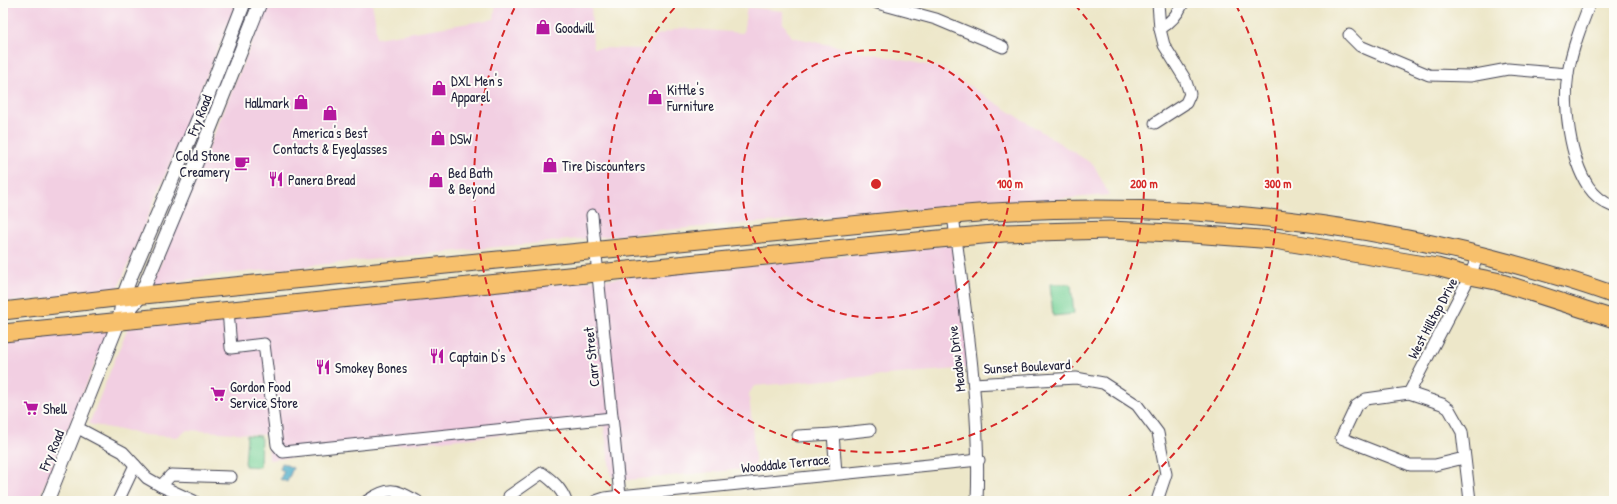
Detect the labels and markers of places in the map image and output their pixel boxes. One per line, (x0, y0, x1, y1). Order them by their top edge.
shop icon: Goodwill (534, 18, 552, 36)
place label: Goodwill (555, 18, 595, 37)
place label: DXL Men's Apparel (451, 71, 502, 107)
shop icon: DXL Men's Apparel (430, 79, 448, 97)
place label: Kittle's Furniture (666, 80, 715, 115)
shop icon: Kittle's Furniture (646, 88, 664, 106)
place label: Hallmark (245, 93, 289, 112)
shop icon: Hallmark (292, 93, 310, 111)
shop icon: America's Best Contacts & Eyeglasses (321, 104, 339, 122)
place label: America's Best Contacts & Eyeglasses (273, 123, 387, 159)
shop icon: DSW (429, 129, 447, 147)
place label: DSW (450, 129, 472, 148)
place label: Cold Stone Creamery (175, 146, 230, 182)
cafe icon: Cold Stone Creamery (233, 154, 251, 172)
shop icon: Tire Discounters (541, 156, 559, 174)
place label: Tire Discounters (562, 156, 645, 175)
place label: Bed Bath & Beyond (448, 163, 495, 199)
restaurant icon: Panera Bread (267, 170, 285, 188)
place label: Panera Bread (288, 170, 356, 189)
shop icon: Bed Bath & Beyond (427, 171, 445, 189)
centre of rings (869, 177, 883, 191)
restaurant icon: Captain D's (428, 347, 446, 365)
place label: Captain D's (449, 347, 505, 367)
restaurant icon: Smokey Bones (314, 358, 332, 376)
place label: Smokey Bones (335, 358, 407, 378)
place label: Gordon Food Service Store (230, 377, 299, 412)
supermarket icon: Gordon Food Service Store (209, 385, 227, 403)
supermarket icon: Shell (22, 399, 40, 417)
place label: Shell (43, 399, 68, 418)

